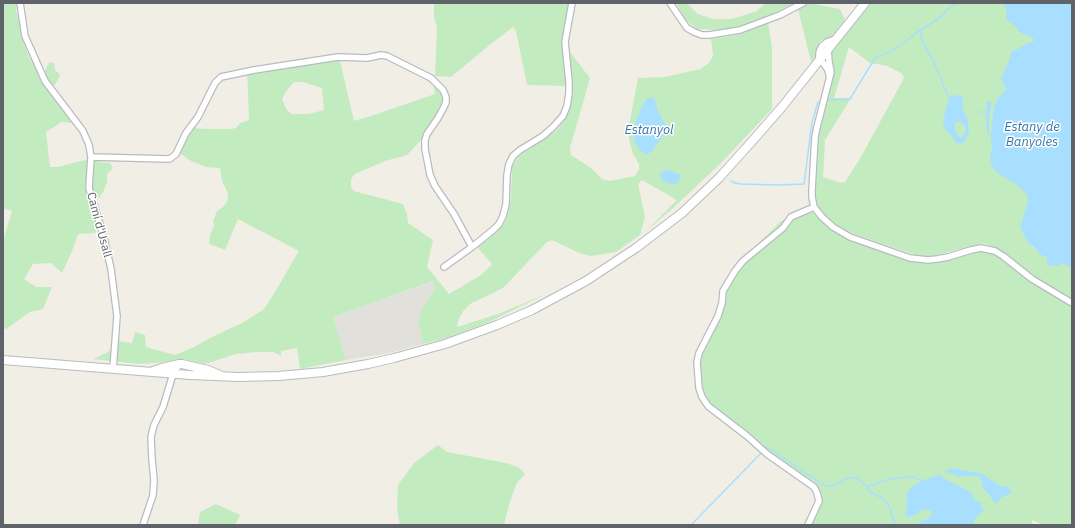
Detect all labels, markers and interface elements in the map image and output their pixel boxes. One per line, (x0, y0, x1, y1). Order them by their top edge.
water label: Estany de Banyoles (1004, 119, 1060, 150)
water label: Estanyol (625, 122, 673, 138)
street label: Camí d'Usall (83, 191, 115, 259)

